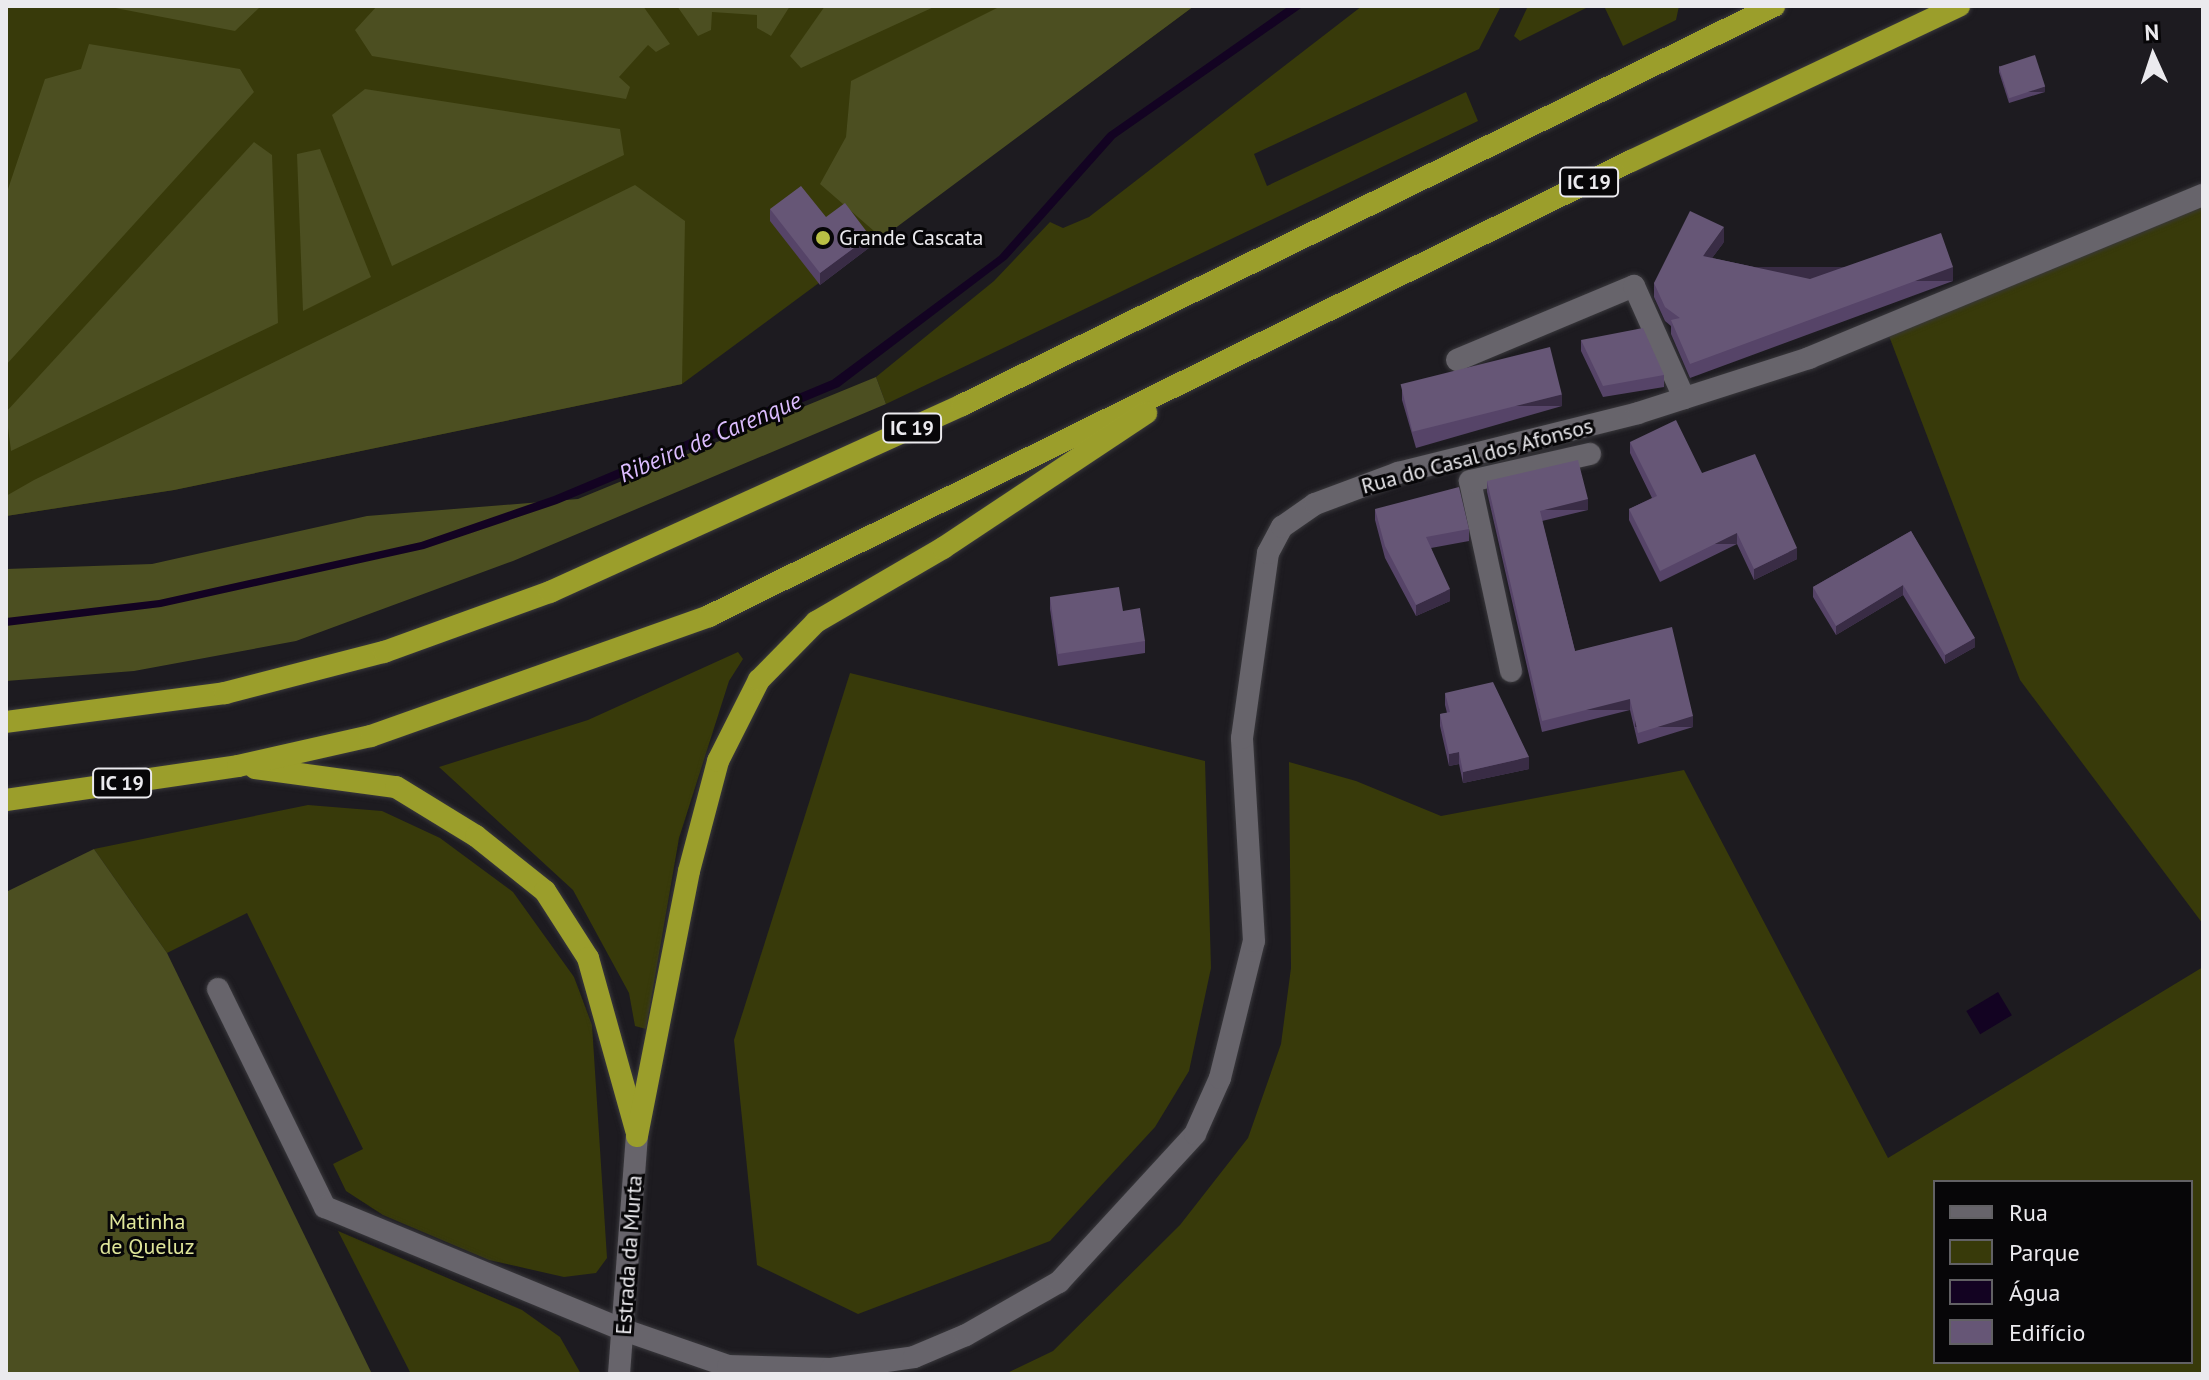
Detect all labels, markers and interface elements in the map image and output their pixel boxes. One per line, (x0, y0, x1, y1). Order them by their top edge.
north arrow (2113, 16, 2193, 96)
text: N (2144, 18, 2160, 46)
road number: IC 19 (1557, 166, 1621, 198)
place label: Grande Cascata (839, 225, 983, 251)
marker: Grande Cascata (814, 229, 832, 247)
water label: Ribeira de Carenque (614, 386, 806, 488)
road number: IC 19 (880, 412, 944, 444)
street label: Rua do Casal dos Afonsos (1358, 412, 1596, 500)
road number: IC 19 (90, 767, 154, 799)
street label: Estrada da Murta (610, 1174, 648, 1336)
legend (1933, 1180, 2193, 1364)
text: Rua (2009, 1197, 2048, 1228)
park label: Matinha de Queluz (99, 1208, 195, 1260)
text: Parque (2009, 1237, 2080, 1268)
text: Água (2009, 1277, 2060, 1308)
text: Edifício (2009, 1317, 2085, 1348)

